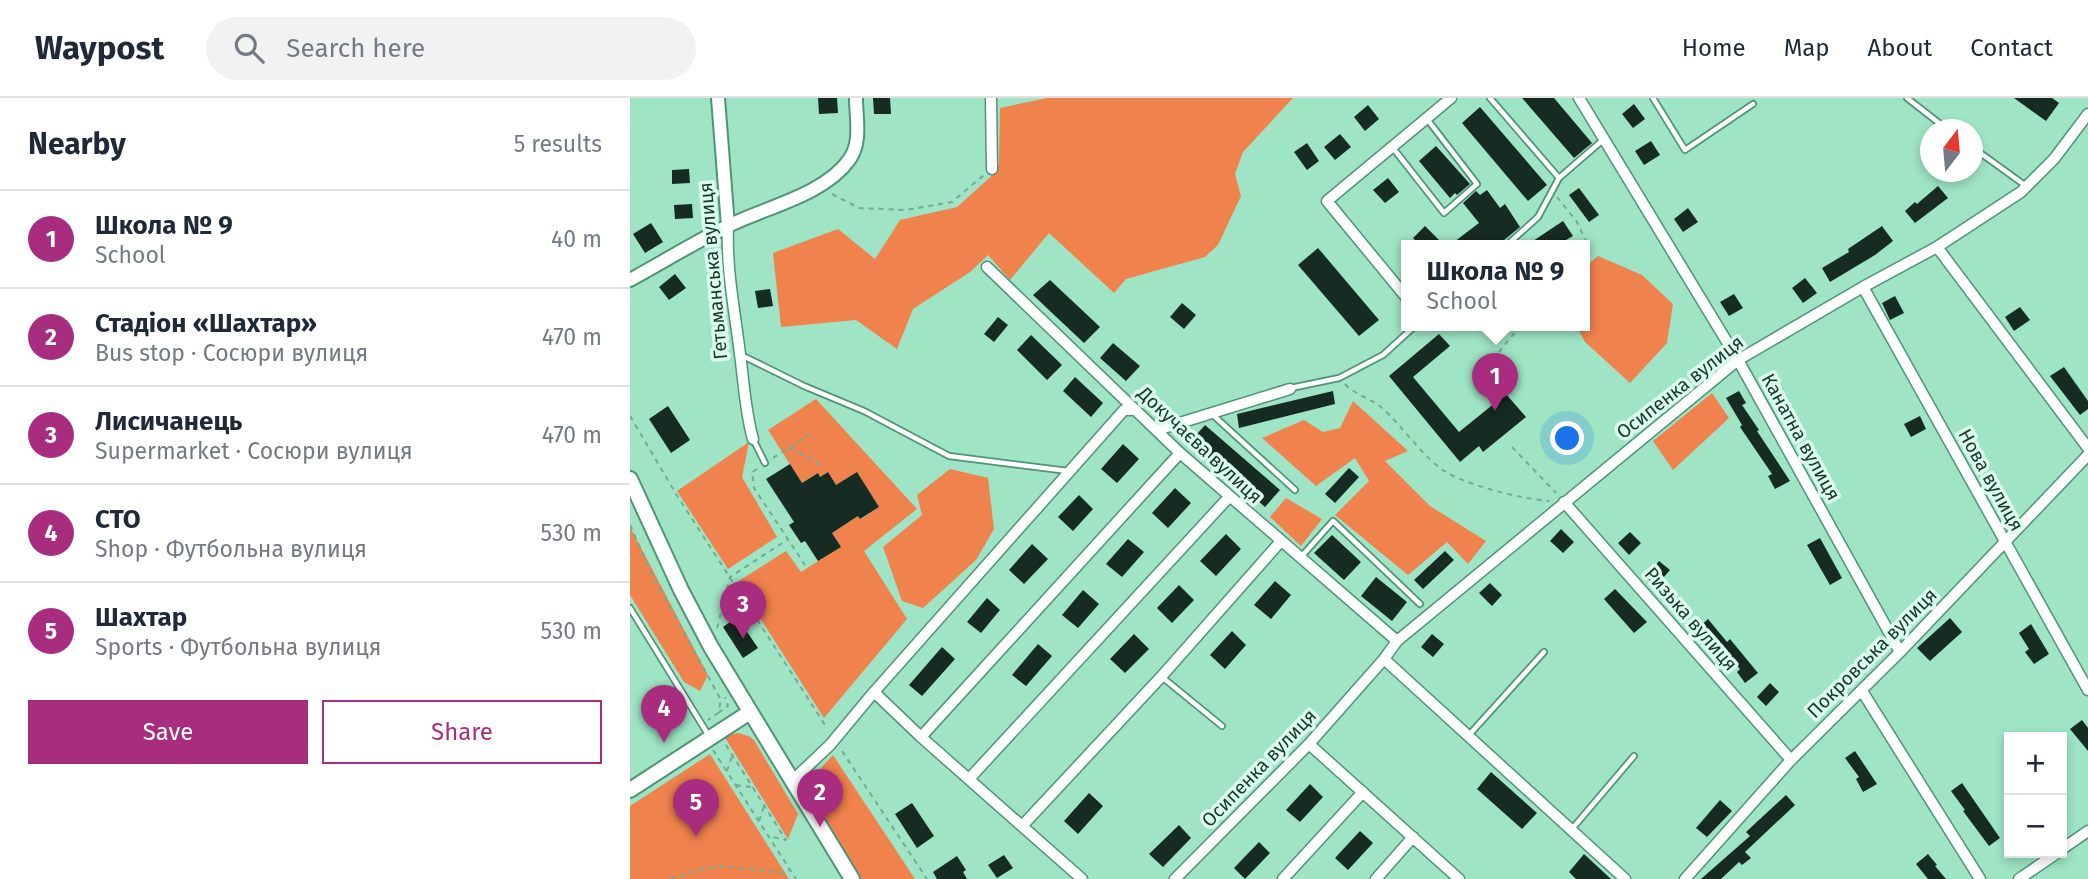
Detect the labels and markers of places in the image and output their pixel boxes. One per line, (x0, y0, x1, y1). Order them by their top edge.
pin: 1 (1472, 353, 1518, 411)
pin: 3 (720, 581, 766, 639)
pin: 4 (641, 685, 687, 743)
pin: 2 (797, 769, 843, 827)
pin: 5 (673, 779, 719, 837)

